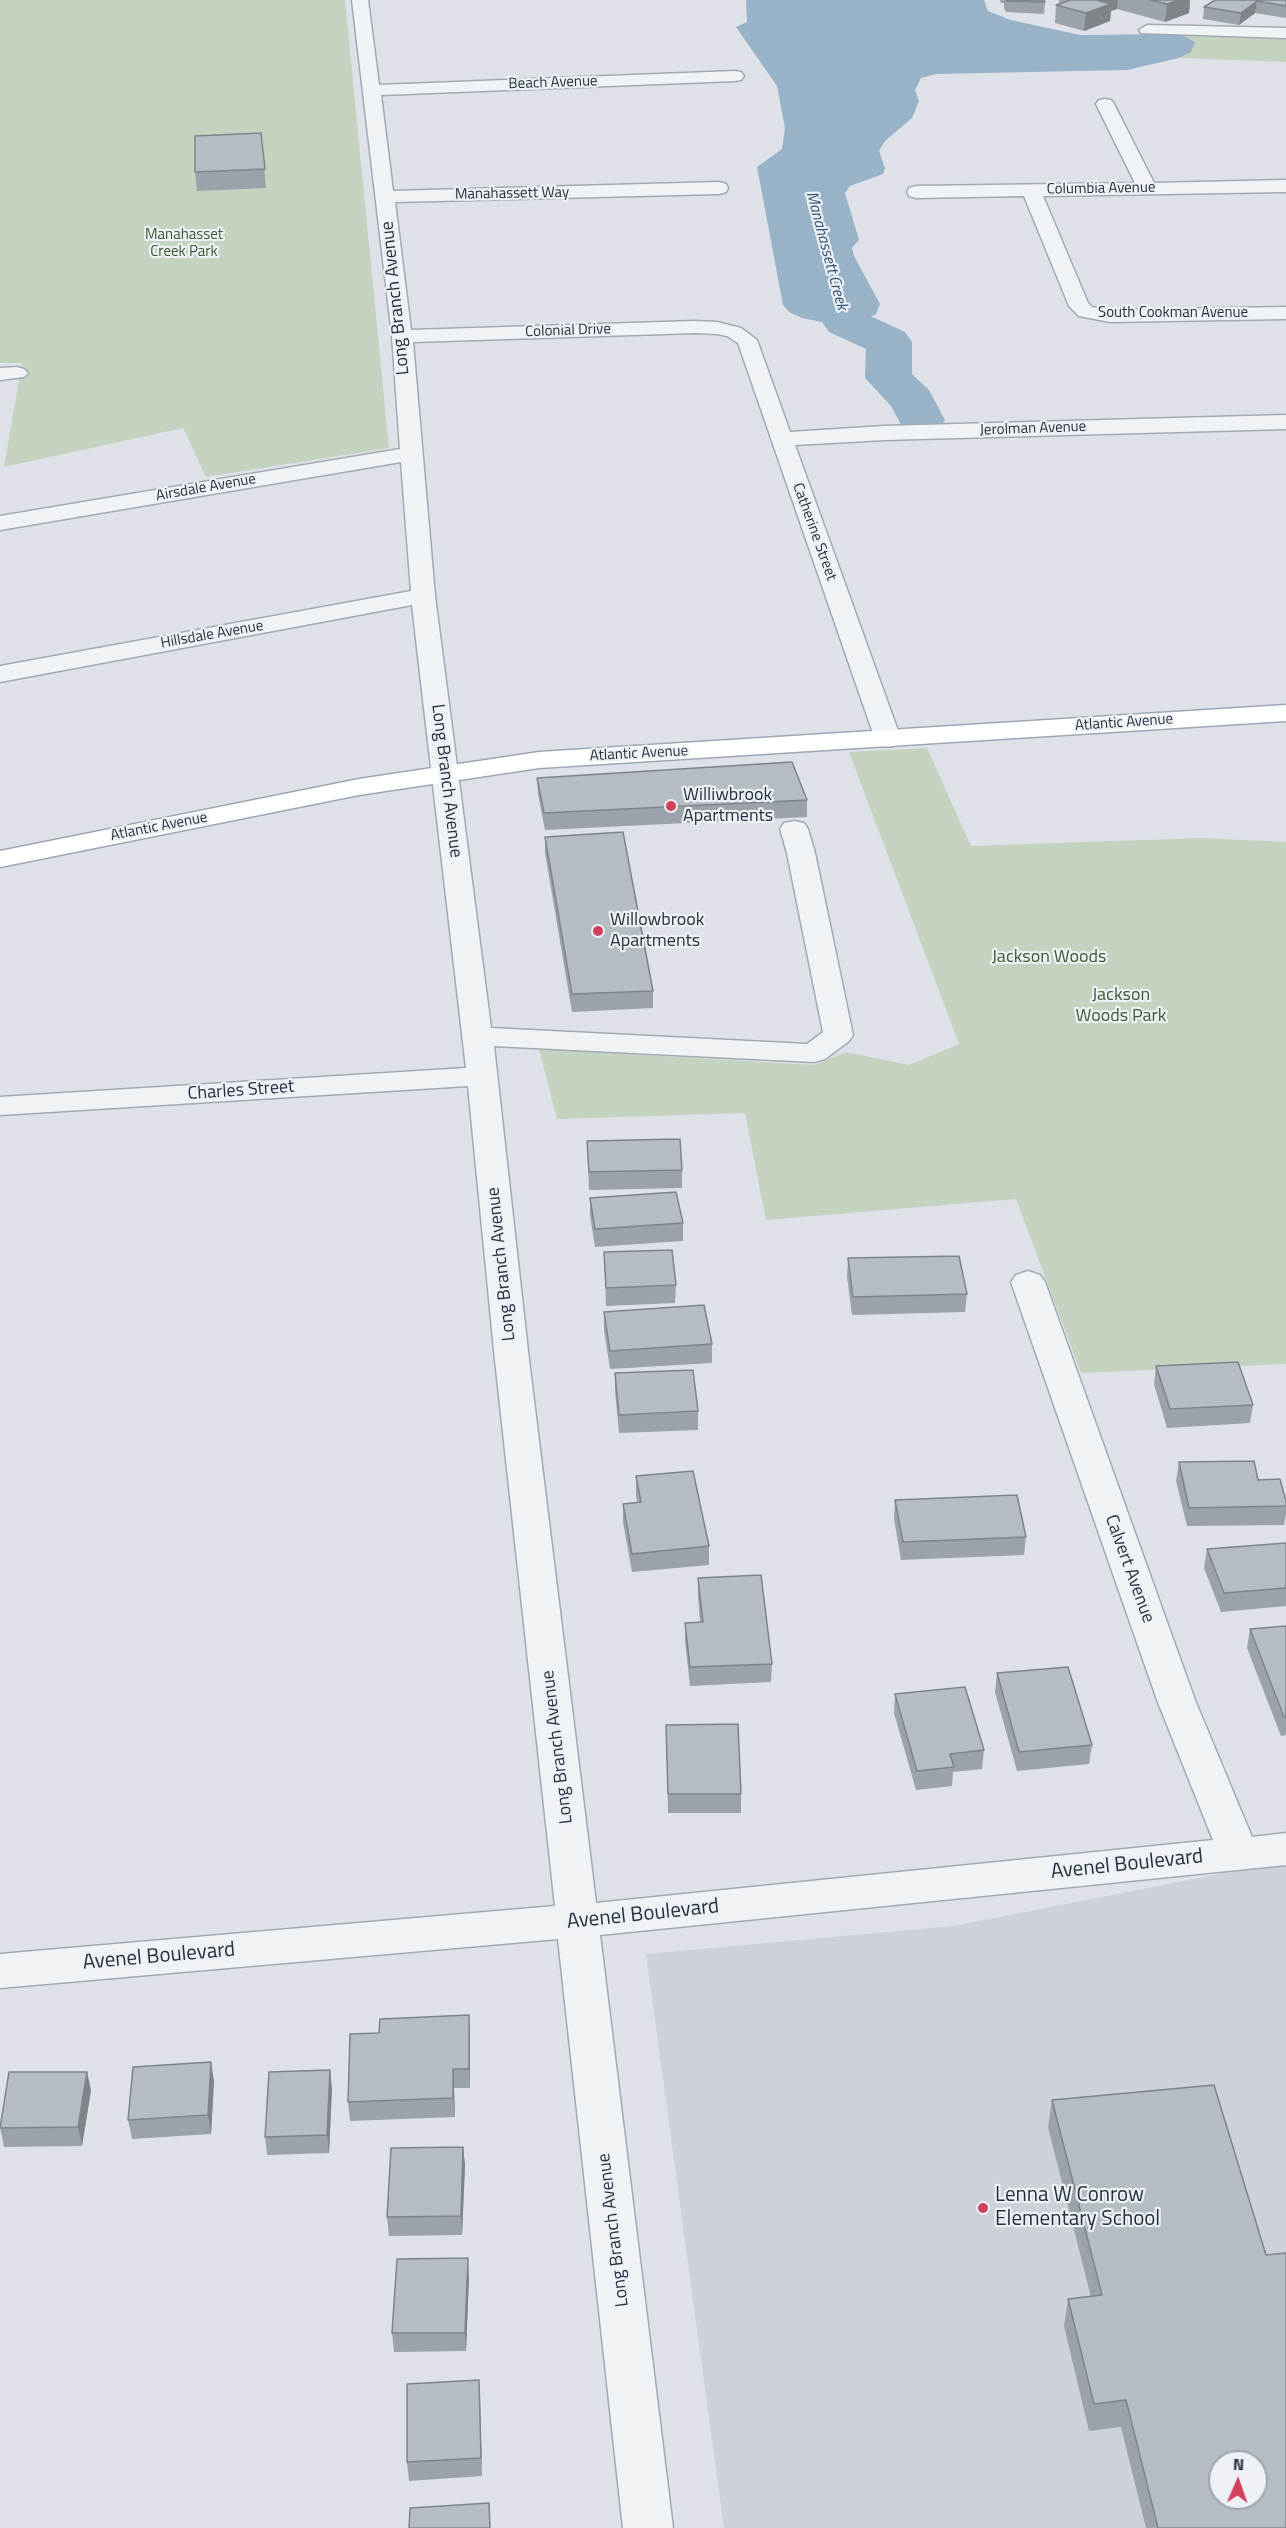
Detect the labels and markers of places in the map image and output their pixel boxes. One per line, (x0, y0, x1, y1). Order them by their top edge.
place label: Williwbrook Apartments (683, 785, 773, 828)
marker: Williwbrook Apartments (664, 799, 678, 813)
place label: Willowbrook Apartments (610, 910, 704, 952)
marker: Willowbrook Apartments (591, 924, 605, 938)
place label: Lenna W Conrow Elementary School (995, 2183, 1160, 2233)
marker: Lenna W Conrow Elementary School (976, 2201, 990, 2215)

